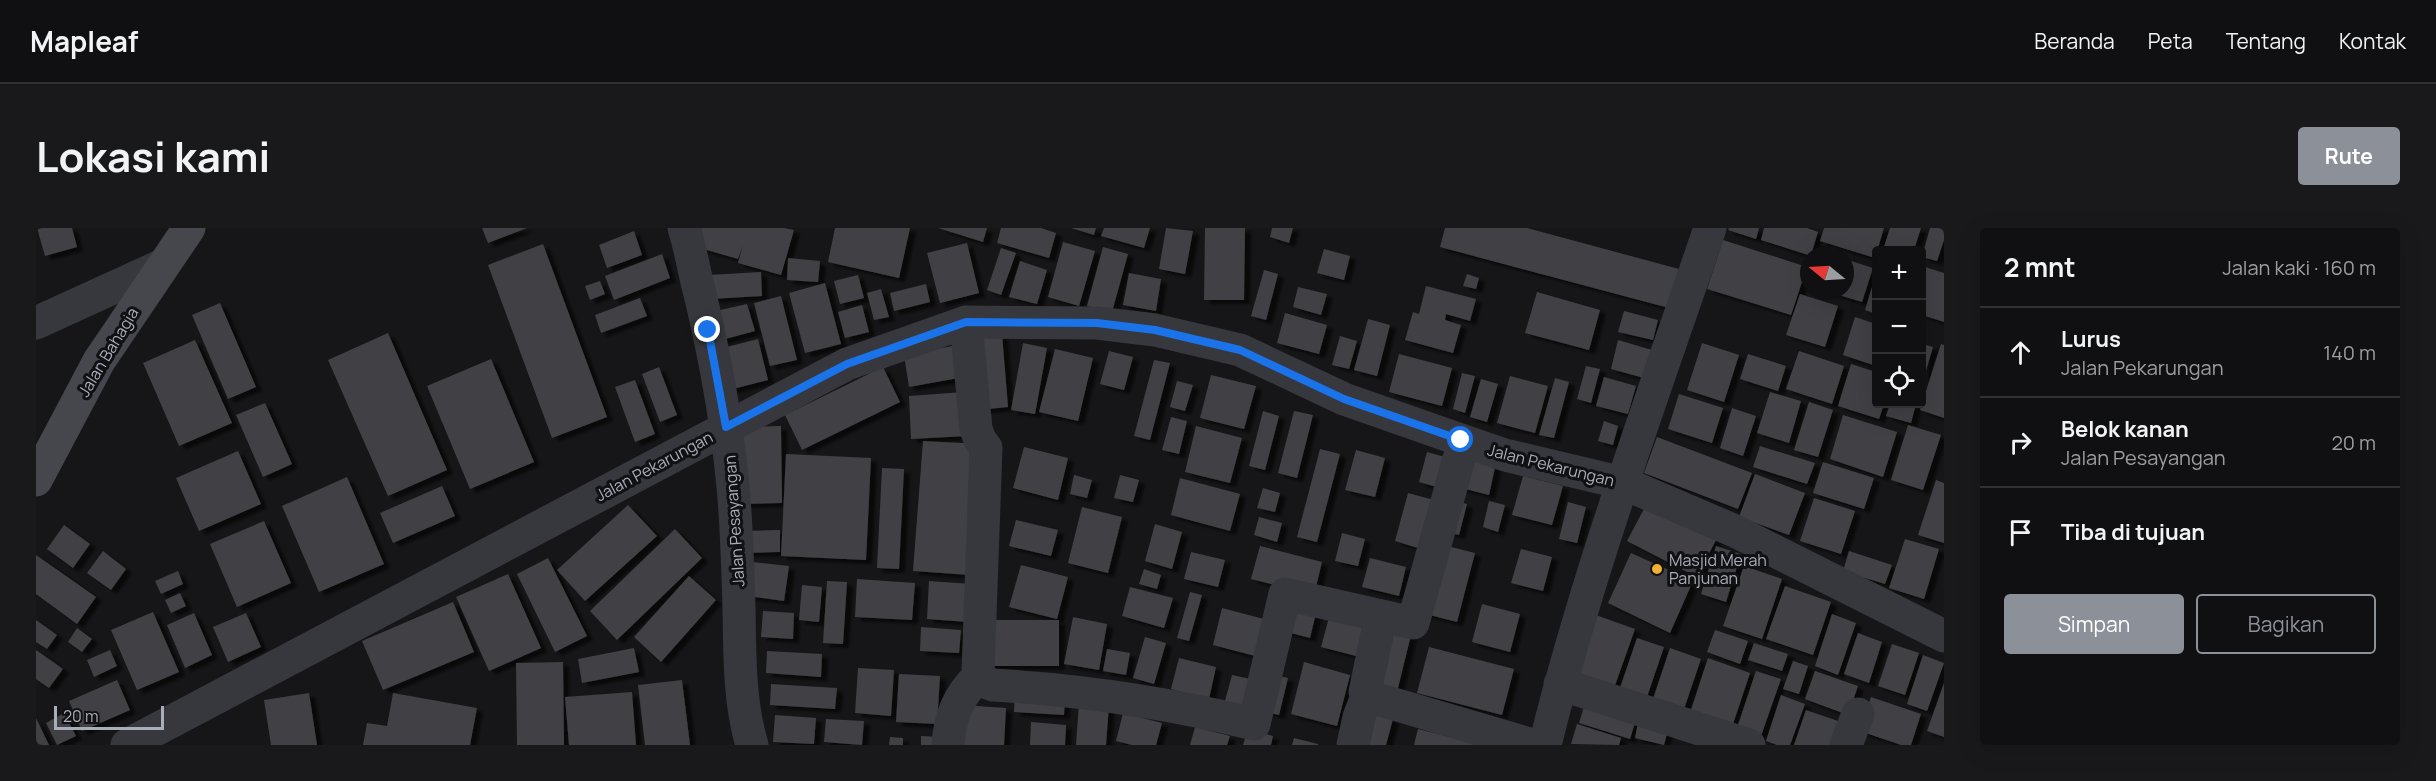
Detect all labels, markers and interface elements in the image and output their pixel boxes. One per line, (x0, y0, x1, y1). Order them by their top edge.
text: Mapleaf (30, 22, 138, 60)
text: Beranda (2034, 27, 2115, 55)
text: Peta (2148, 27, 2193, 55)
text: Tentang (2226, 27, 2306, 55)
text: Kontak (2339, 27, 2406, 55)
text: Lokasi kami (36, 127, 270, 185)
button: Rute (2298, 127, 2400, 185)
north arrow (1800, 246, 1854, 300)
map controls (1872, 246, 1926, 408)
button: + (1872, 246, 1926, 300)
text: 2 mnt (2004, 249, 2076, 285)
text: Jalan kaki · 160 m (2222, 254, 2376, 281)
button: − (1872, 300, 1926, 354)
street label: Jalan Bahagia (73, 303, 143, 401)
route end (694, 316, 720, 342)
text: Lurus (2061, 324, 2121, 354)
icon: ahead (2004, 336, 2037, 369)
text: 140 m (2323, 339, 2376, 366)
button: locate (1872, 354, 1926, 408)
text: Jalan Pekarungan (2061, 354, 2224, 381)
text: Belok kanan (2061, 414, 2189, 444)
street label: Jalan Pekarungan (591, 426, 717, 506)
route start (1447, 426, 1473, 452)
icon: right (2004, 426, 2037, 459)
text: 20 m (2331, 429, 2376, 456)
street label: Jalan Pekarungan (1485, 439, 1617, 491)
text: Jalan Pesayangan (2061, 444, 2226, 471)
street label: Jalan Pesayangan (718, 455, 750, 587)
icon: arrive (2004, 516, 2037, 549)
text: Tiba di tujuan (2061, 517, 2205, 547)
place label: Masjid Merah Panjunan (1669, 549, 1767, 589)
marker: Masjid Merah Panjunan (1650, 562, 1664, 576)
button: Simpan (2004, 594, 2184, 654)
button: Bagikan (2196, 594, 2376, 654)
scale bar (54, 703, 164, 730)
text: 20 m (63, 705, 99, 727)

